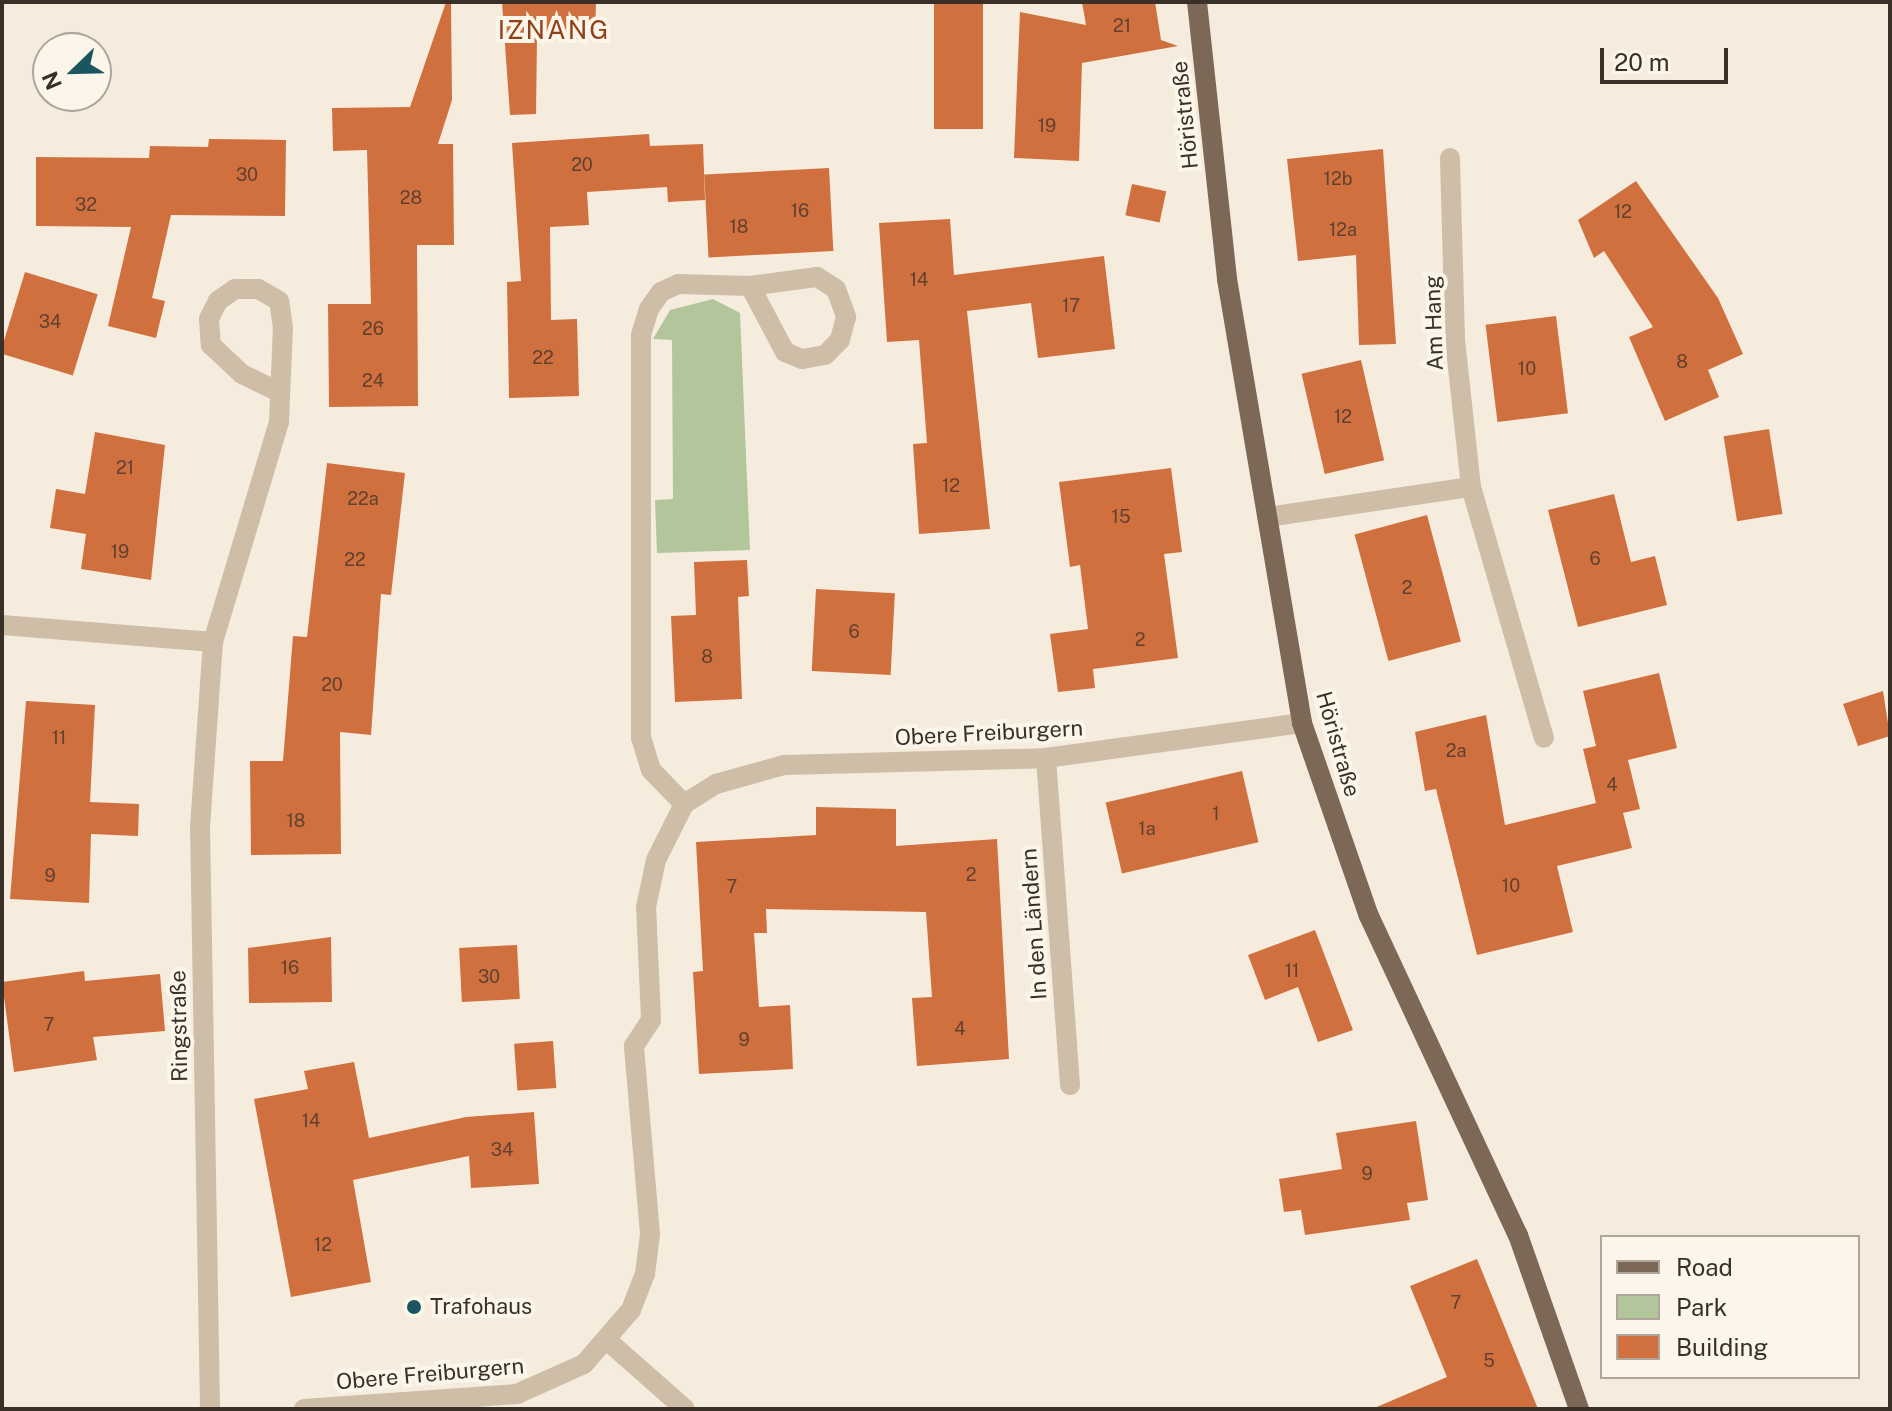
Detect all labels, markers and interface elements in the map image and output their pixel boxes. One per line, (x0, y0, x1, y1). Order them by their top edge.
district label: IZNANG (498, 14, 610, 46)
house number: 21 (1113, 15, 1131, 37)
north arrow (32, 32, 112, 112)
scale bar (1604, 32, 1732, 82)
text: 20 m (1614, 48, 1670, 76)
street label: Höristraße (1166, 60, 1204, 170)
text: N (36, 68, 67, 94)
house number: 19 (1038, 115, 1056, 137)
house number: 20 (571, 154, 593, 176)
house number: 30 (236, 164, 258, 186)
house number: 12b (1324, 168, 1352, 190)
house number: 28 (400, 187, 422, 209)
house number: 32 (75, 194, 97, 216)
house number: 16 (791, 200, 809, 222)
house number: 12 (1614, 201, 1632, 223)
house number: 18 (730, 216, 748, 238)
house number: 12a (1329, 219, 1357, 241)
house number: 14 (910, 269, 928, 291)
street label: Am Hang (1419, 275, 1449, 371)
house number: 17 (1062, 295, 1080, 317)
house number: 34 (39, 311, 61, 333)
house number: 26 (362, 318, 384, 340)
house number: 22 (532, 347, 554, 369)
house number: 8 (1676, 351, 1688, 373)
house number: 10 (1518, 358, 1536, 380)
house number: 24 (362, 370, 384, 392)
house number: 12 (1334, 406, 1352, 428)
house number: 21 (116, 457, 134, 479)
house number: 12 (942, 475, 960, 497)
house number: 22a (347, 488, 379, 510)
house number: 15 (1112, 506, 1130, 528)
house number: 19 (111, 541, 129, 563)
house number: 6 (1589, 548, 1601, 570)
house number: 22 (344, 549, 366, 571)
house number: 2 (1402, 577, 1412, 599)
house number: 6 (848, 621, 860, 643)
house number: 2 (1135, 629, 1145, 651)
house number: 8 (701, 646, 713, 668)
house number: 20 (321, 674, 343, 696)
street label: Höristraße (1310, 688, 1366, 800)
street label: Obere Freiburgern (894, 715, 1084, 751)
house number: 11 (52, 727, 66, 749)
house number: 2a (1446, 740, 1466, 762)
house number: 4 (1606, 774, 1618, 796)
house number: 1 (1212, 803, 1220, 825)
house number: 18 (287, 810, 305, 832)
house number: 1a (1138, 818, 1156, 840)
street label: In den Ländern (1016, 847, 1052, 1001)
house number: 2 (966, 864, 976, 886)
house number: 9 (44, 865, 56, 887)
house number: 10 (1502, 875, 1520, 897)
house number: 7 (727, 876, 737, 898)
house number: 16 (281, 957, 299, 979)
house number: 11 (1285, 960, 1299, 982)
house number: 30 (478, 966, 500, 988)
street label: Ringstraße (165, 970, 193, 1082)
house number: 7 (44, 1014, 54, 1036)
house number: 4 (954, 1018, 966, 1040)
house number: 9 (738, 1029, 750, 1051)
house number: 14 (302, 1110, 320, 1132)
house number: 34 (491, 1139, 513, 1161)
house number: 9 (1361, 1163, 1373, 1185)
house number: 12 (314, 1234, 332, 1256)
legend (1600, 1235, 1860, 1379)
text: Road (1676, 1253, 1733, 1281)
house number: 7 (1451, 1292, 1461, 1314)
text: Park (1676, 1293, 1727, 1321)
place label: Trafohaus (430, 1294, 532, 1320)
marker: Trafohaus (405, 1298, 423, 1316)
text: Building (1676, 1333, 1768, 1361)
house number: 5 (1483, 1350, 1495, 1372)
street label: Obere Freiburgern (335, 1353, 525, 1395)

